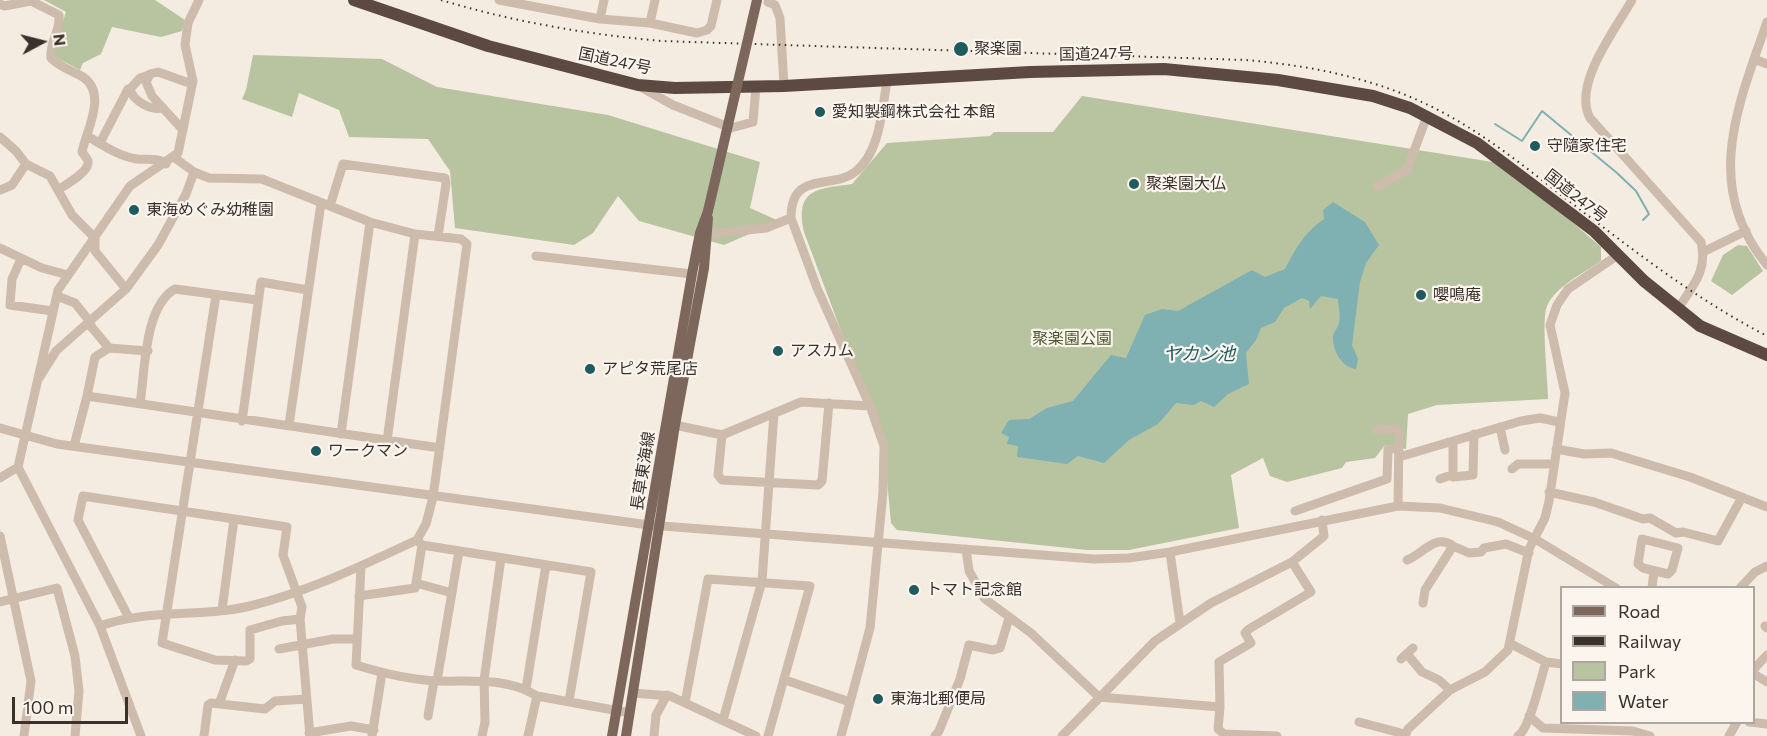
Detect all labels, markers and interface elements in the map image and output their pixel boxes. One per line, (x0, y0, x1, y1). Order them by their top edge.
north arrow (12, 12, 72, 72)
text: N (50, 33, 71, 47)
place label: 聚楽園 (974, 39, 1022, 59)
marker: 聚楽園 (952, 40, 970, 58)
street label: 国道247号 (577, 44, 653, 78)
street label: 国道247号 (1059, 44, 1133, 64)
place label: 愛知製鋼株式会社 本館 (832, 102, 995, 122)
marker: 愛知製鋼株式会社 本館 (813, 105, 827, 119)
place label: 守隨家住宅 (1547, 136, 1627, 156)
marker: 守隨家住宅 (1528, 139, 1542, 153)
street label: 国道247号 (1541, 166, 1611, 226)
place label: 聚楽園大仏 (1146, 174, 1226, 194)
marker: 聚楽園大仏 (1127, 177, 1141, 191)
place label: 東海めぐみ幼稚園 (146, 200, 274, 220)
marker: 東海めぐみ幼稚園 (127, 203, 141, 217)
place label: 嚶鳴庵 (1433, 285, 1481, 305)
marker: 嚶鳴庵 (1414, 288, 1428, 302)
park label: 聚楽園公園 (1032, 329, 1112, 349)
place label: アスカム (790, 341, 854, 361)
water label: ヤカン池 (1163, 343, 1235, 365)
marker: アスカム (771, 344, 785, 358)
place label: アピタ荒尾店 (602, 359, 698, 379)
marker: アピタ荒尾店 (583, 362, 597, 376)
street label: 長草東海線 (627, 430, 659, 512)
place label: ワークマン (328, 441, 408, 461)
marker: ワークマン (309, 444, 323, 458)
place label: トマト記念館 (926, 580, 1022, 600)
marker: トマト記念館 (907, 583, 921, 597)
legend (1560, 586, 1755, 724)
text: Road (1618, 600, 1660, 622)
text: Railway (1618, 630, 1681, 652)
text: Park (1618, 660, 1656, 682)
scale bar (15, 685, 130, 723)
place label: 東海北郵便局 (890, 689, 986, 709)
text: Water (1618, 690, 1669, 712)
marker: 東海北郵便局 (871, 692, 885, 706)
text: 100 m (23, 696, 73, 718)

